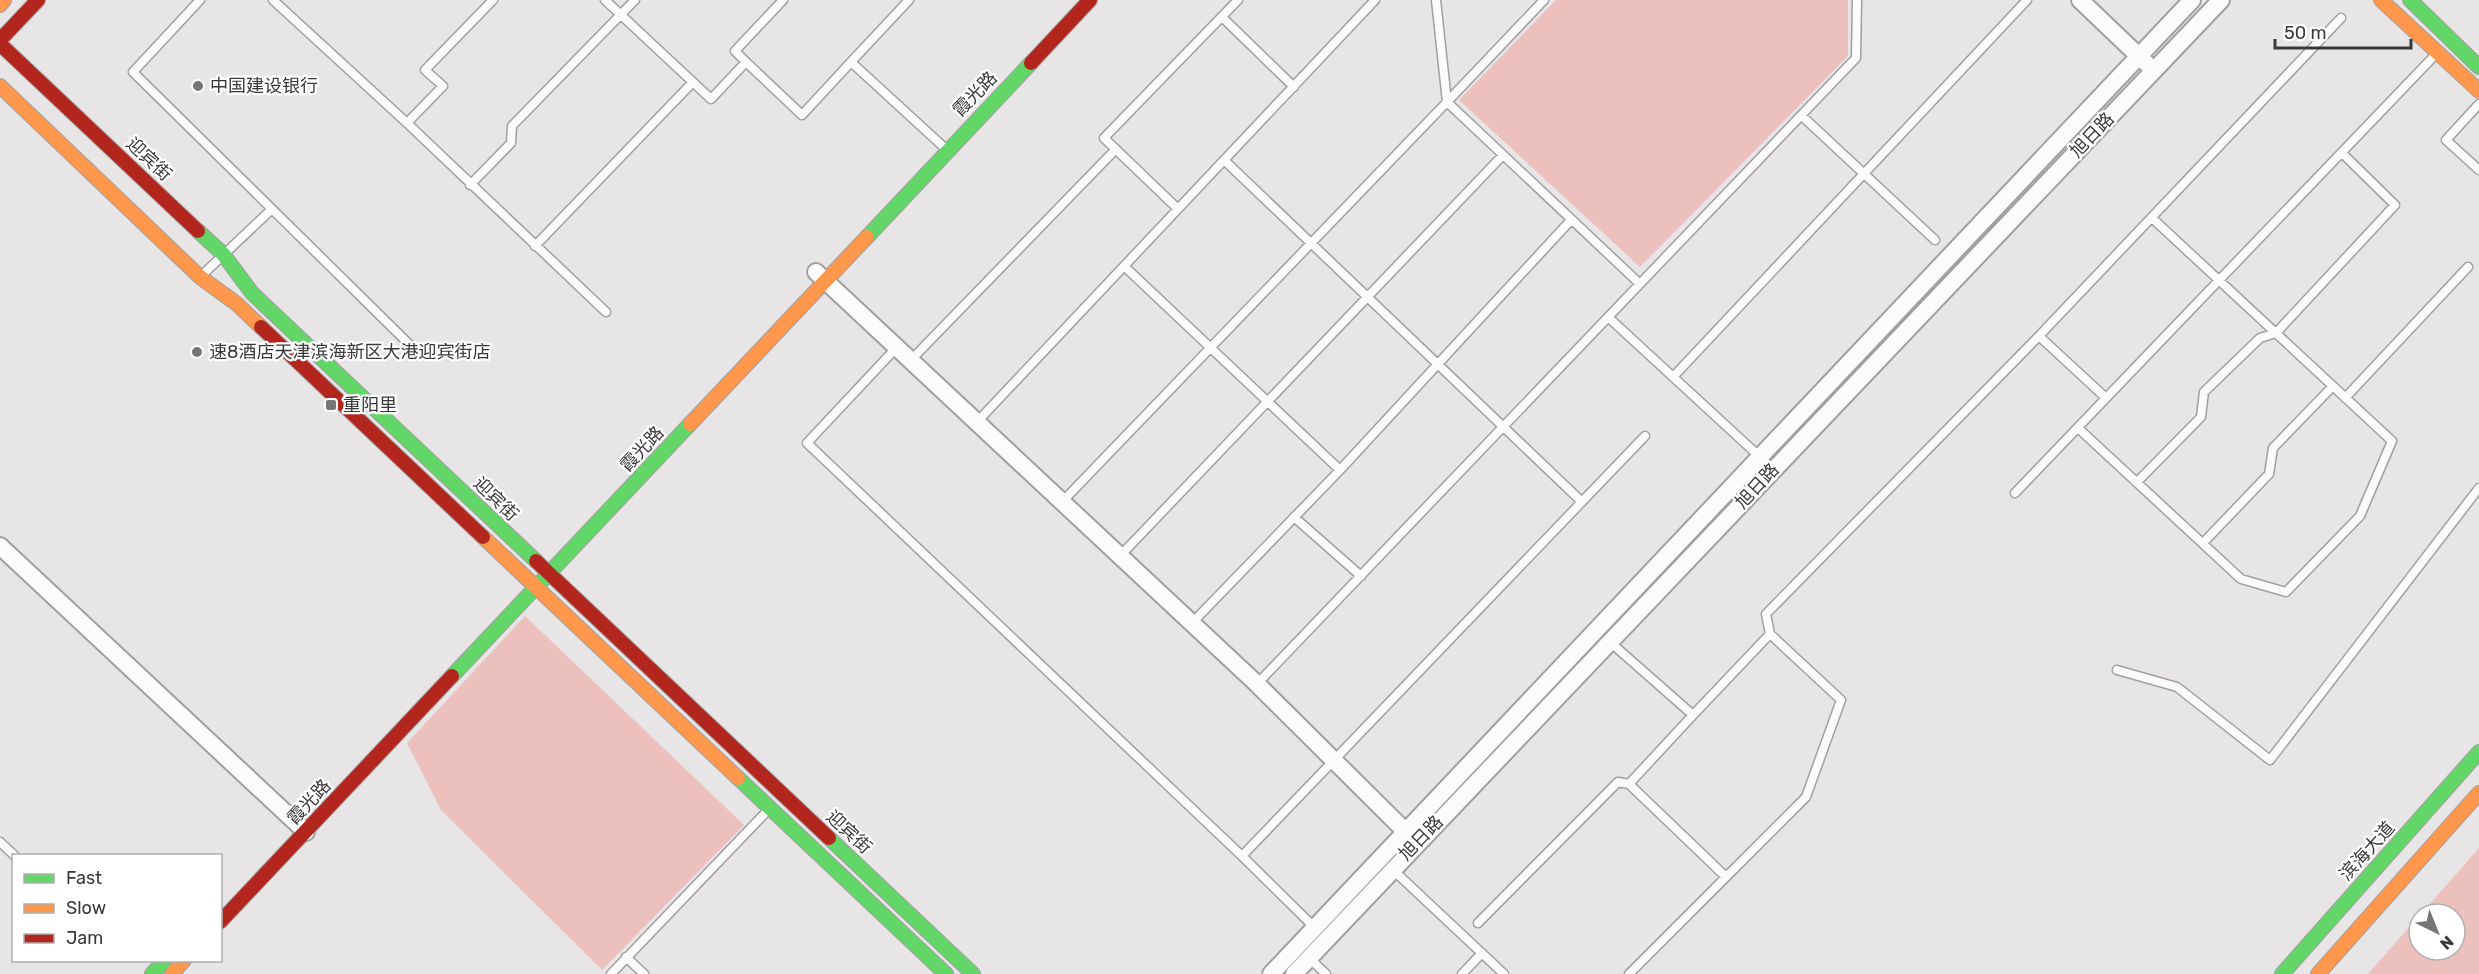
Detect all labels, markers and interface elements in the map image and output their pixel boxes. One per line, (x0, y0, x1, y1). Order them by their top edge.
scale bar (2275, 12, 2412, 50)
text: 50 m (2284, 22, 2327, 44)
street label: 霞光路 (948, 67, 1002, 121)
place label: 中国建设银行 (210, 75, 318, 97)
marker: 中国建设银行 (191, 79, 205, 93)
street label: 旭日路 (2065, 108, 2119, 162)
street label: 迎宾街 (122, 133, 176, 185)
place label: 速8酒店天津滨海新区大港迎宾街店 (209, 341, 490, 363)
marker: 速8酒店天津滨海新区大港迎宾街店 (190, 345, 204, 359)
place label: 重阳里 (343, 394, 397, 416)
marker: 重阳里 (324, 398, 338, 412)
street label: 霞光路 (616, 422, 668, 476)
street label: 旭日路 (1731, 459, 1783, 513)
street label: 迎宾街 (469, 472, 523, 526)
street label: 霞光路 (283, 775, 335, 829)
street label: 迎宾街 (822, 806, 876, 858)
street label: 旭日路 (1394, 811, 1448, 865)
street label: 滨海大道 (2335, 817, 2399, 885)
legend (12, 854, 222, 962)
text: Fast (66, 867, 102, 889)
text: Slow (66, 897, 106, 919)
north arrow (2407, 902, 2467, 962)
text: Jam (66, 927, 103, 949)
text: N (2436, 932, 2458, 953)

